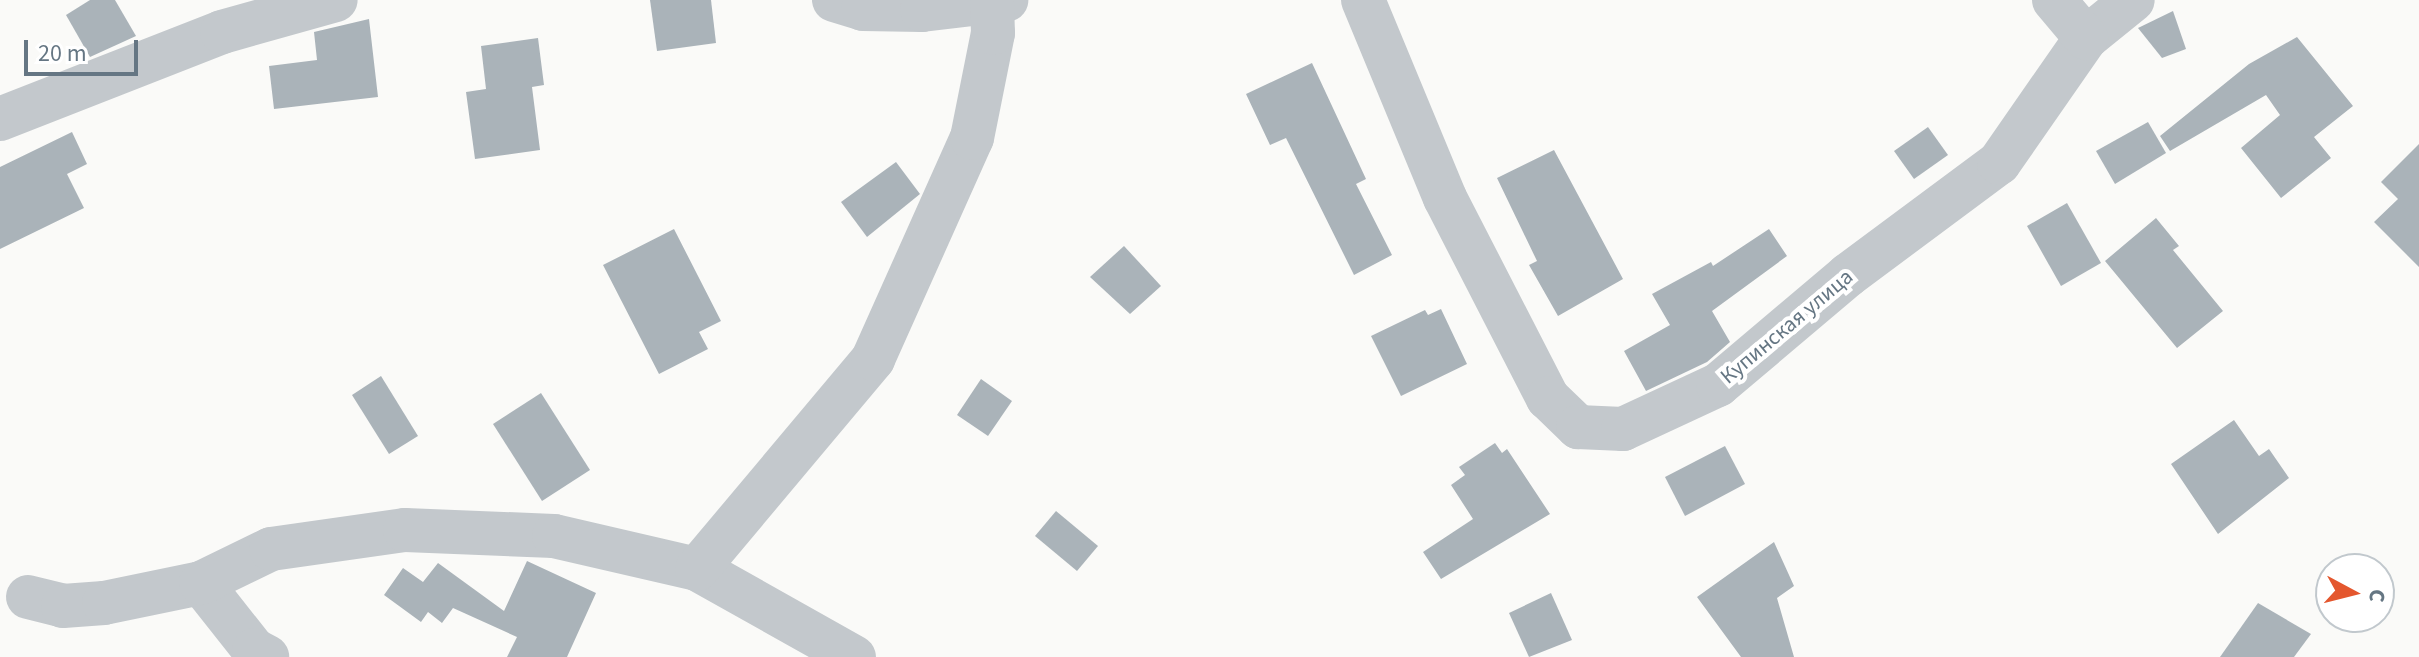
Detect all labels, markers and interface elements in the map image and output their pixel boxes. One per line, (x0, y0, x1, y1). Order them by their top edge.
scale bar (28, 24, 142, 74)
text: 20 m (38, 36, 87, 71)
street label: Купинская улица (1715, 264, 1859, 390)
north arrow (2315, 553, 2395, 633)
text: С (2360, 587, 2393, 604)

